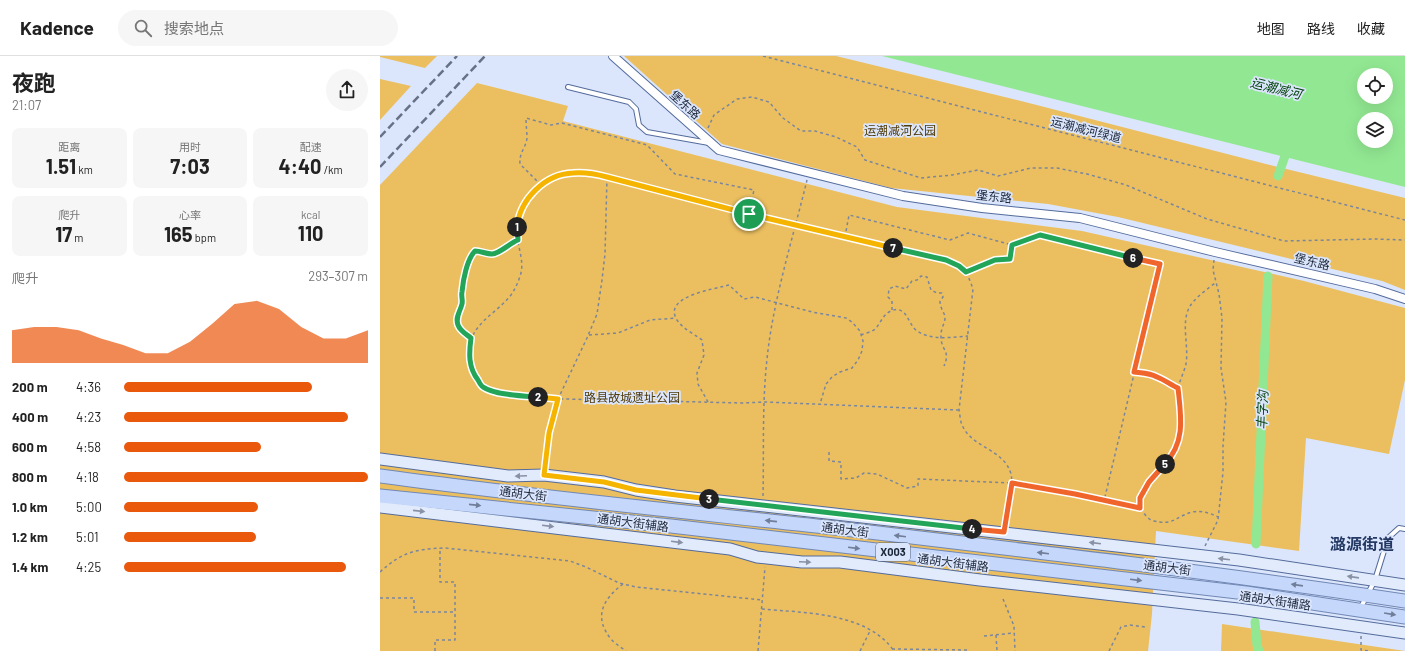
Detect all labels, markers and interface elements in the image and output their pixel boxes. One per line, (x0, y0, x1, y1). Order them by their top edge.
search box (118, 10, 398, 46)
text: Kadence (20, 16, 94, 39)
icon: search (132, 17, 154, 39)
text: 搜索地点 (164, 19, 224, 37)
text: 地图 (1257, 20, 1285, 37)
text: 路线 (1307, 20, 1335, 37)
text: 收藏 (1357, 20, 1385, 37)
map controls (1357, 68, 1393, 148)
button: locate (1357, 68, 1393, 104)
text: 夜跑 (12, 69, 56, 95)
button: share (326, 69, 368, 111)
water label: 运潮减河 (1249, 74, 1306, 103)
street label: 堡东路 (668, 87, 704, 122)
text: 21:07 (12, 97, 41, 113)
button: layers (1357, 112, 1393, 148)
street label: 运潮减河绿道 (1050, 114, 1123, 145)
park label: 运潮减河公园 (864, 123, 936, 137)
text: 距离 (58, 140, 80, 153)
text: 用时 (179, 140, 201, 153)
text: 配速 (300, 140, 322, 153)
text: 1.51 (46, 154, 76, 178)
text: 7:03 (170, 154, 210, 178)
text: 4:40 (279, 154, 321, 178)
text: km (76, 163, 93, 176)
text: /km (321, 163, 343, 176)
street label: 堡东路 (975, 187, 1013, 205)
pin (732, 197, 766, 231)
icon: arrive (738, 203, 760, 225)
text: 爬升 (58, 208, 80, 221)
text: 心率 (179, 208, 201, 221)
text: kcal (301, 208, 320, 221)
pin: 1 (507, 217, 527, 237)
text: 1 (515, 220, 519, 233)
text: 110 (298, 221, 324, 245)
text: 17 (55, 222, 72, 246)
text: 165 (164, 222, 193, 246)
text: m (72, 231, 83, 244)
text: bpm (193, 231, 216, 244)
pin: 7 (883, 238, 903, 258)
text: 7 (890, 241, 896, 254)
pin: 6 (1123, 248, 1143, 268)
street label: 堡东路 (1293, 250, 1331, 272)
text: 6 (1130, 251, 1136, 264)
text: 293–307 m (308, 268, 368, 284)
text: 爬升 (12, 270, 38, 286)
text: 200 m (12, 379, 48, 395)
text: 4:36 (76, 379, 101, 395)
pin: 2 (528, 387, 548, 407)
water label: 丰字沟 (1253, 388, 1271, 430)
text: 2 (535, 390, 541, 403)
park label: 路县故城遗址公园 (584, 390, 680, 404)
text: 400 m (12, 409, 48, 425)
text: 4:23 (76, 409, 101, 425)
text: 600 m (12, 439, 47, 455)
text: 4:58 (76, 439, 101, 455)
pin: 5 (1155, 454, 1175, 474)
text: 5 (1162, 457, 1168, 470)
text: 800 m (12, 469, 47, 485)
text: 4:18 (76, 469, 99, 485)
one-way arrow (514, 473, 527, 479)
street label: 通胡大街 (498, 483, 548, 503)
pin: 3 (699, 489, 719, 509)
text: 3 (706, 492, 712, 505)
text: 1.0 km (12, 499, 48, 515)
text: 5:00 (76, 499, 102, 515)
one-way arrow (468, 502, 481, 509)
one-way arrow (413, 508, 425, 514)
street label: 通胡大街辅路 (597, 511, 670, 533)
one-way arrow (765, 518, 777, 524)
street label: 通胡大街 (820, 519, 870, 539)
pin: 4 (962, 519, 982, 539)
text: 4 (969, 522, 975, 535)
one-way arrow (542, 523, 554, 530)
text: 1.2 km (12, 529, 48, 545)
text: 5:01 (76, 529, 99, 545)
one-way arrow (894, 533, 906, 539)
district label: 潞源街道 (1330, 534, 1394, 553)
one-way arrow (671, 539, 683, 545)
one-way arrow (1089, 540, 1101, 547)
road number: X003 (876, 543, 910, 561)
one-way arrow (848, 545, 860, 551)
one-way arrow (1037, 550, 1049, 556)
street label: 通胡大街辅路 (917, 551, 990, 573)
one-way arrow (1218, 556, 1230, 562)
street label: 通胡大街 (1142, 557, 1192, 577)
text: 1.4 km (12, 559, 48, 575)
text: 4:25 (76, 559, 101, 575)
one-way arrow (799, 559, 812, 565)
one-way arrow (1347, 574, 1359, 580)
one-way arrow (1130, 577, 1142, 583)
one-way arrow (1291, 582, 1303, 588)
street label: 通胡大街辅路 (1239, 588, 1312, 612)
one-way arrow (1384, 611, 1396, 617)

